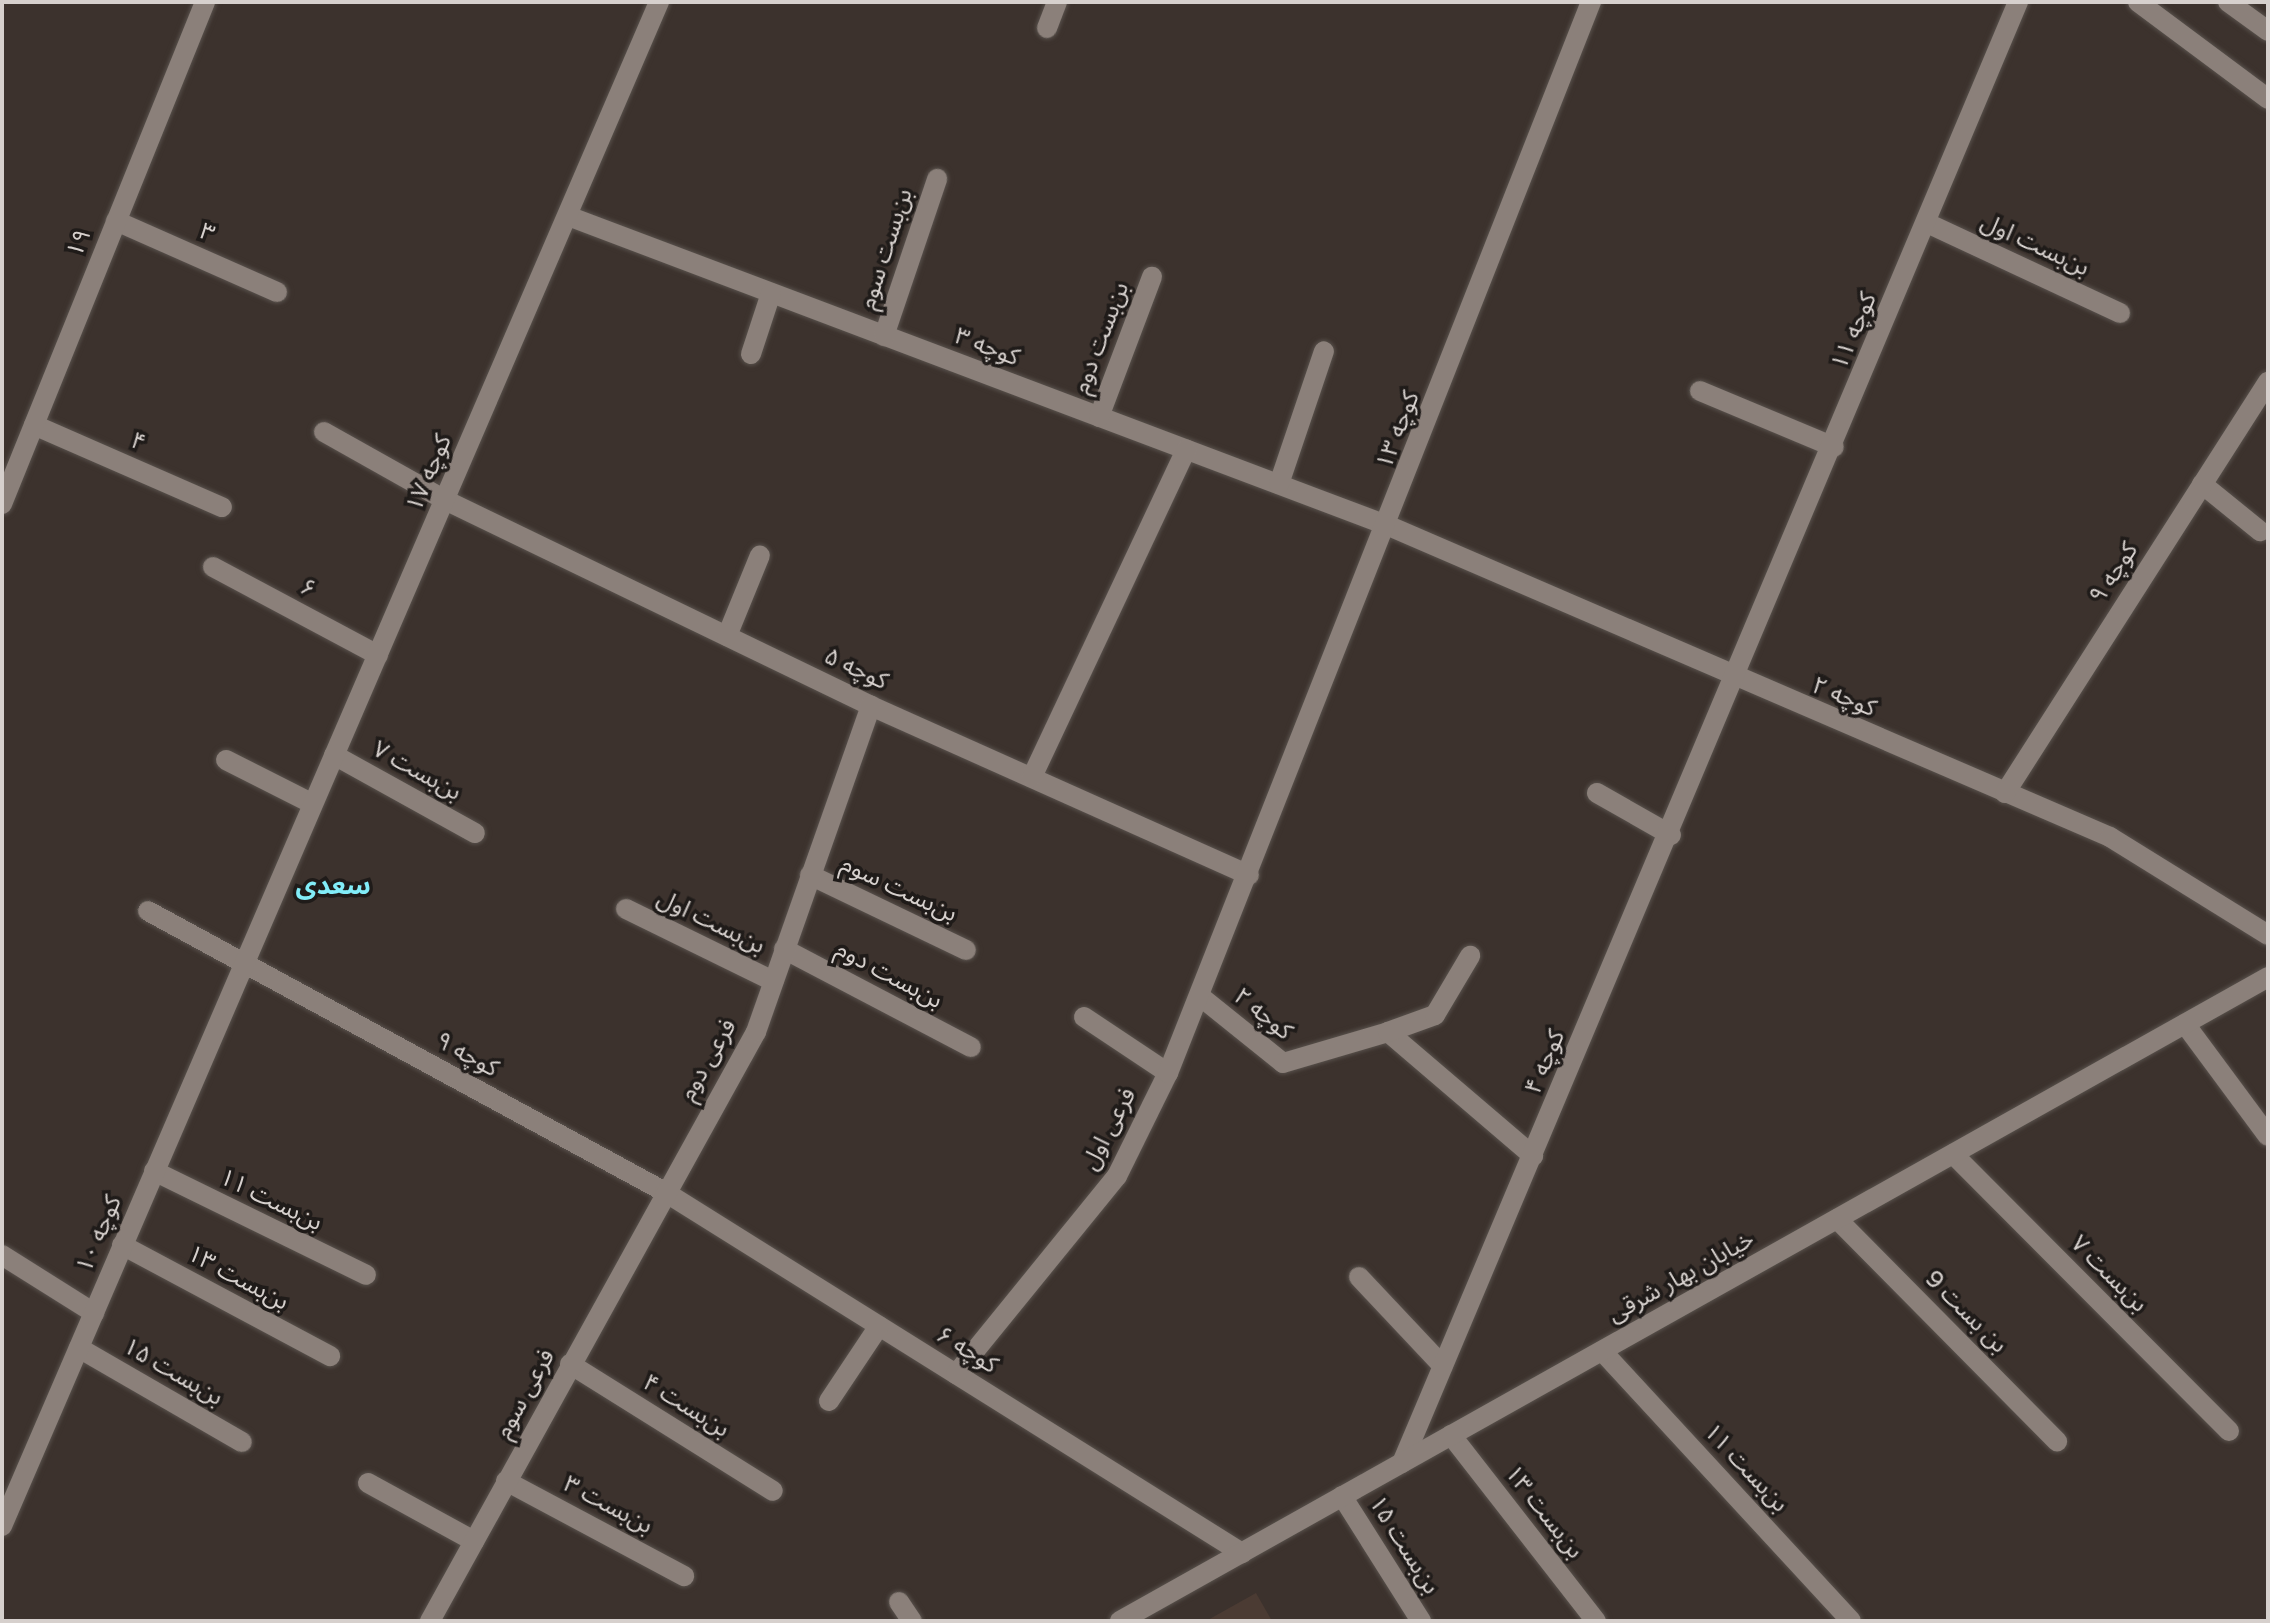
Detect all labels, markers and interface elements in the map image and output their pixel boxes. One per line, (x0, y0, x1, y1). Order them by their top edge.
street label: بن‌بست سوم (853, 185, 919, 313)
street label: بن‌بست اول (1976, 207, 2094, 283)
street label: ۳ (195, 217, 219, 249)
street label: ۱۹ (61, 225, 97, 261)
street label: بن‌بست دوم (1067, 278, 1135, 398)
street label: کوچه ۱۱ (1825, 288, 1883, 374)
street label: کوچه ۳ (951, 322, 1023, 372)
street label: کوچه ۱۳ (1370, 387, 1426, 473)
street label: ۴ (126, 426, 150, 458)
street label: کوچه ۱۷ (400, 430, 458, 516)
street label: کوچه ۹ (2084, 537, 2144, 609)
street label: ۶ (295, 572, 321, 604)
street label: کوچه ۵ (820, 642, 892, 696)
street label: کوچه ۲ (1808, 671, 1880, 723)
street label: بن‌بست ۷ (368, 735, 466, 807)
street label: بن‌بست سوم (836, 850, 962, 928)
district label: سعدی (295, 870, 371, 902)
street label: بن‌بست اول (652, 884, 770, 960)
street label: بن‌بست دوم (831, 935, 947, 1015)
street label: کوچه ۲ (1228, 982, 1298, 1046)
street label: فرعی دوم (673, 1014, 743, 1106)
street label: کوچه ۴ (1519, 1026, 1571, 1098)
street label: کوچه ۹ (431, 1027, 503, 1083)
street label: فرعی اول (1075, 1083, 1143, 1175)
street label: بن‌بست ۱۱ (215, 1163, 327, 1237)
street label: کوچه ۱۰ (70, 1191, 128, 1277)
street label: خیابان بهار شرقی (1603, 1225, 1759, 1329)
street label: بن‌بست ۷ (2065, 1230, 2153, 1318)
street label: بن‌بست ۱۳ (182, 1239, 294, 1317)
street label: بن بست 9 (1919, 1265, 2013, 1359)
street label: کوچه ۶ (931, 1320, 1003, 1380)
street label: بن‌بست ۱۵ (118, 1332, 228, 1412)
street label: فرعی سوم (489, 1344, 561, 1444)
street label: بن‌بست ۴ (637, 1368, 735, 1444)
street label: بن‌بست ۱۱ (1698, 1418, 1794, 1518)
street label: بن‌بست ۱۳ (1499, 1459, 1589, 1565)
street label: بن‌بست ۳ (558, 1470, 658, 1540)
street label: بن‌بست ۱۵ (1362, 1490, 1446, 1600)

